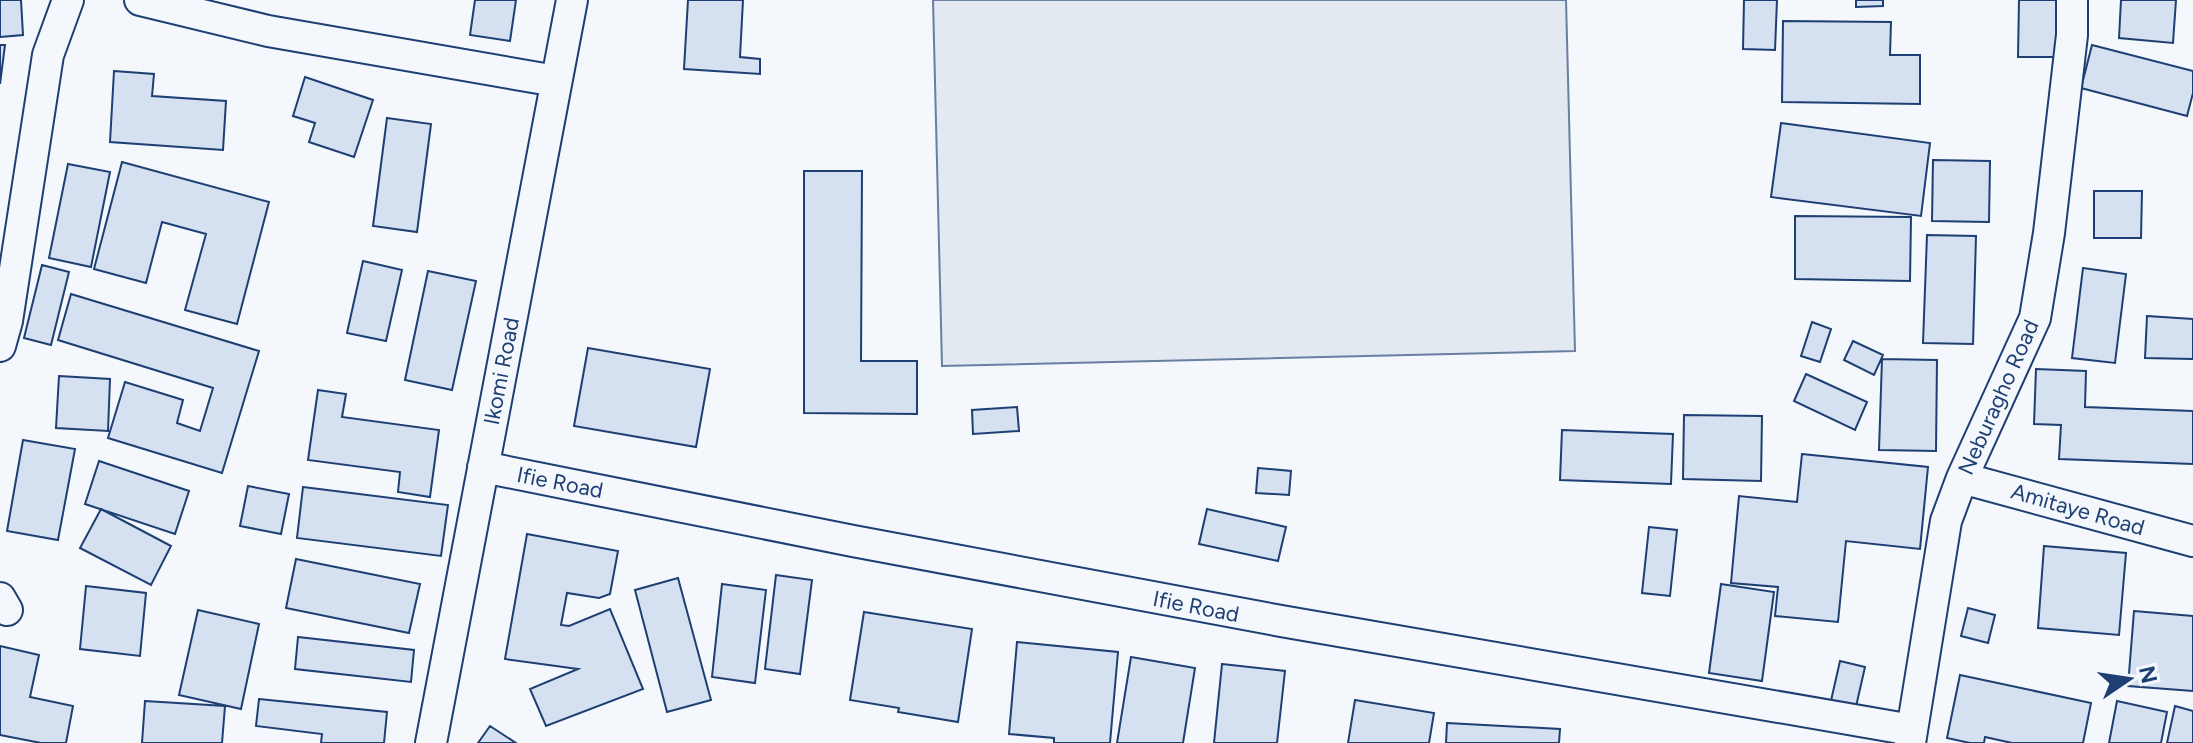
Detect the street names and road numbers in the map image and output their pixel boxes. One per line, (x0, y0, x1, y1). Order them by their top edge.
street label: Ikomi Road (478, 315, 525, 427)
street label: Neburagho Road (1952, 315, 2045, 479)
street label: Ifie Road (514, 461, 605, 504)
street label: Amitaye Road (2008, 478, 2148, 541)
street label: Ifie Road (1150, 585, 1241, 628)

